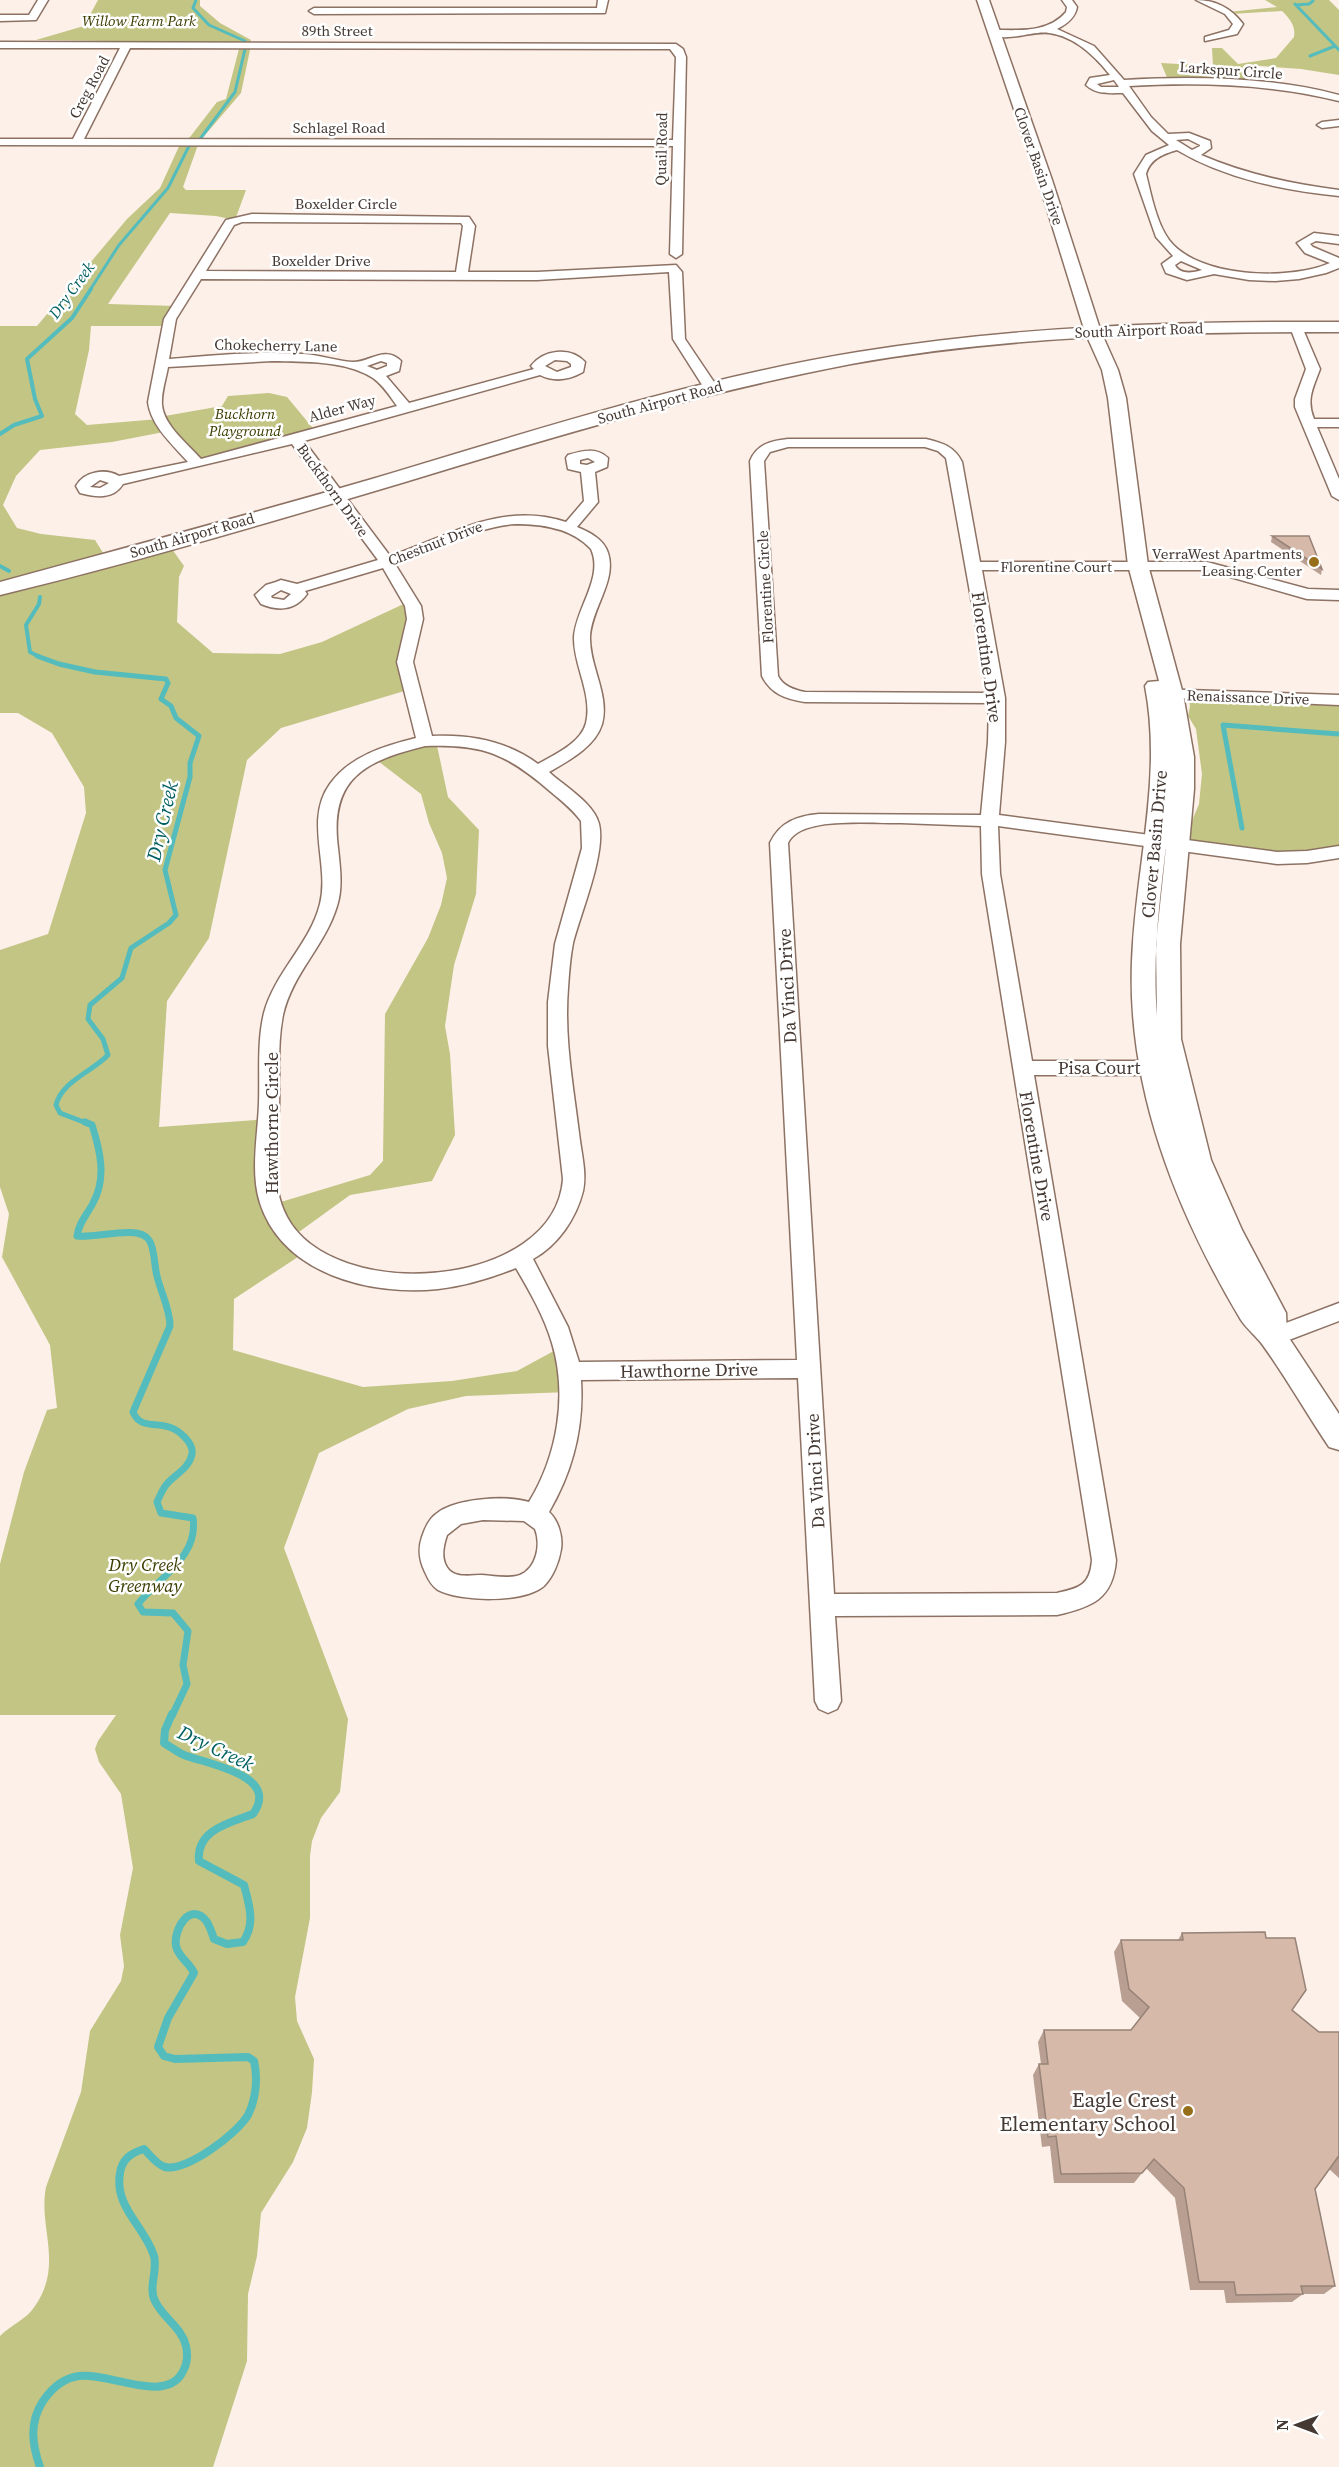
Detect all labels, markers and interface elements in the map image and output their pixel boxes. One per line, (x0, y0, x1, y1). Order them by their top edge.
park label: Willow Farm Park (82, 10, 197, 31)
street label: 89th Street (301, 20, 373, 41)
street label: Creg Road (64, 51, 115, 122)
street label: Larkspur Circle (1179, 56, 1284, 84)
street label: Clover Basin Drive (1009, 104, 1069, 228)
street label: Quail Road (650, 112, 672, 186)
street label: Schlagel Road (293, 117, 386, 138)
street label: Boxelder Circle (295, 193, 398, 214)
street label: Boxelder Drive (271, 250, 371, 271)
water label: Dry Creek (42, 257, 99, 324)
street label: South Airport Road (1074, 317, 1204, 343)
street label: Chokecherry Lane (214, 333, 338, 357)
street label: South Airport Road (595, 375, 725, 429)
street label: Alder Way (306, 389, 378, 427)
park label: Buckhorn Playground (208, 403, 281, 441)
street label: Buckthorn Drive (292, 439, 374, 541)
street label: South Airport Road (127, 507, 257, 563)
street label: Chestnut Drive (385, 515, 486, 571)
street label: Florentine Circle (752, 530, 778, 644)
place label: VerraWest Apartments Leasing Center (1152, 543, 1303, 581)
marker: VerraWest Apartments Leasing Center (1307, 555, 1321, 569)
street label: Florentine Court (1000, 556, 1112, 577)
street label: Florentine Drive (965, 590, 1009, 724)
street label: Renaissance Drive (1186, 684, 1310, 710)
street label: Clover Basin Drive (1135, 769, 1173, 919)
water label: Dry Creek (139, 778, 185, 865)
street label: Da Vinci Drive (772, 928, 802, 1044)
street label: Hawthorne Circle (259, 1052, 284, 1194)
street label: Pisa Court (1058, 1055, 1140, 1080)
street label: Florentine Drive (1013, 1089, 1061, 1223)
street label: Hawthorne Drive (620, 1356, 758, 1384)
street label: Da Vinci Drive (800, 1413, 830, 1529)
park label: Dry Creek Greenway (107, 1552, 182, 1598)
water label: Dry Creek (172, 1718, 259, 1778)
place label: Eagle Crest Elementary School (999, 2085, 1176, 2138)
marker: Eagle Crest Elementary School (1181, 2104, 1195, 2118)
north arrow (1267, 2395, 1327, 2455)
text: N (1271, 2419, 1293, 2431)

